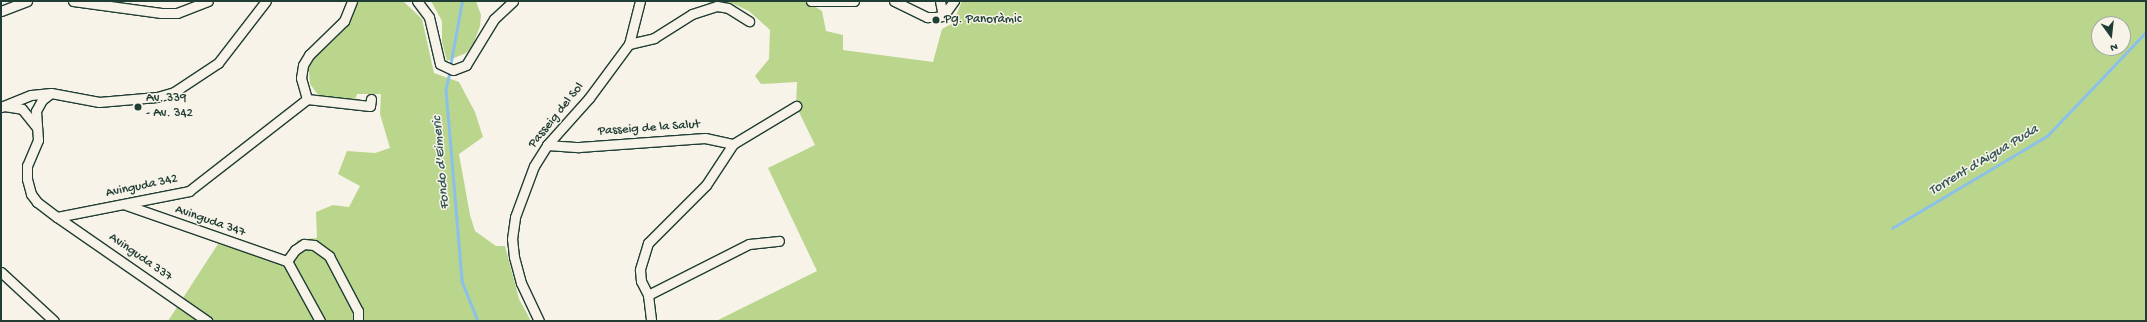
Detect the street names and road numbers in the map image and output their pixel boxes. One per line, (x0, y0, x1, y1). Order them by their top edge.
street label: Passeig del Sol (526, 80, 588, 152)
street label: Passeig de la Salut (598, 118, 700, 140)
street label: Avinguda 342 (105, 172, 179, 202)
street label: Avinguda 347 (173, 203, 247, 241)
street label: Avinguda 337 (105, 230, 175, 286)

